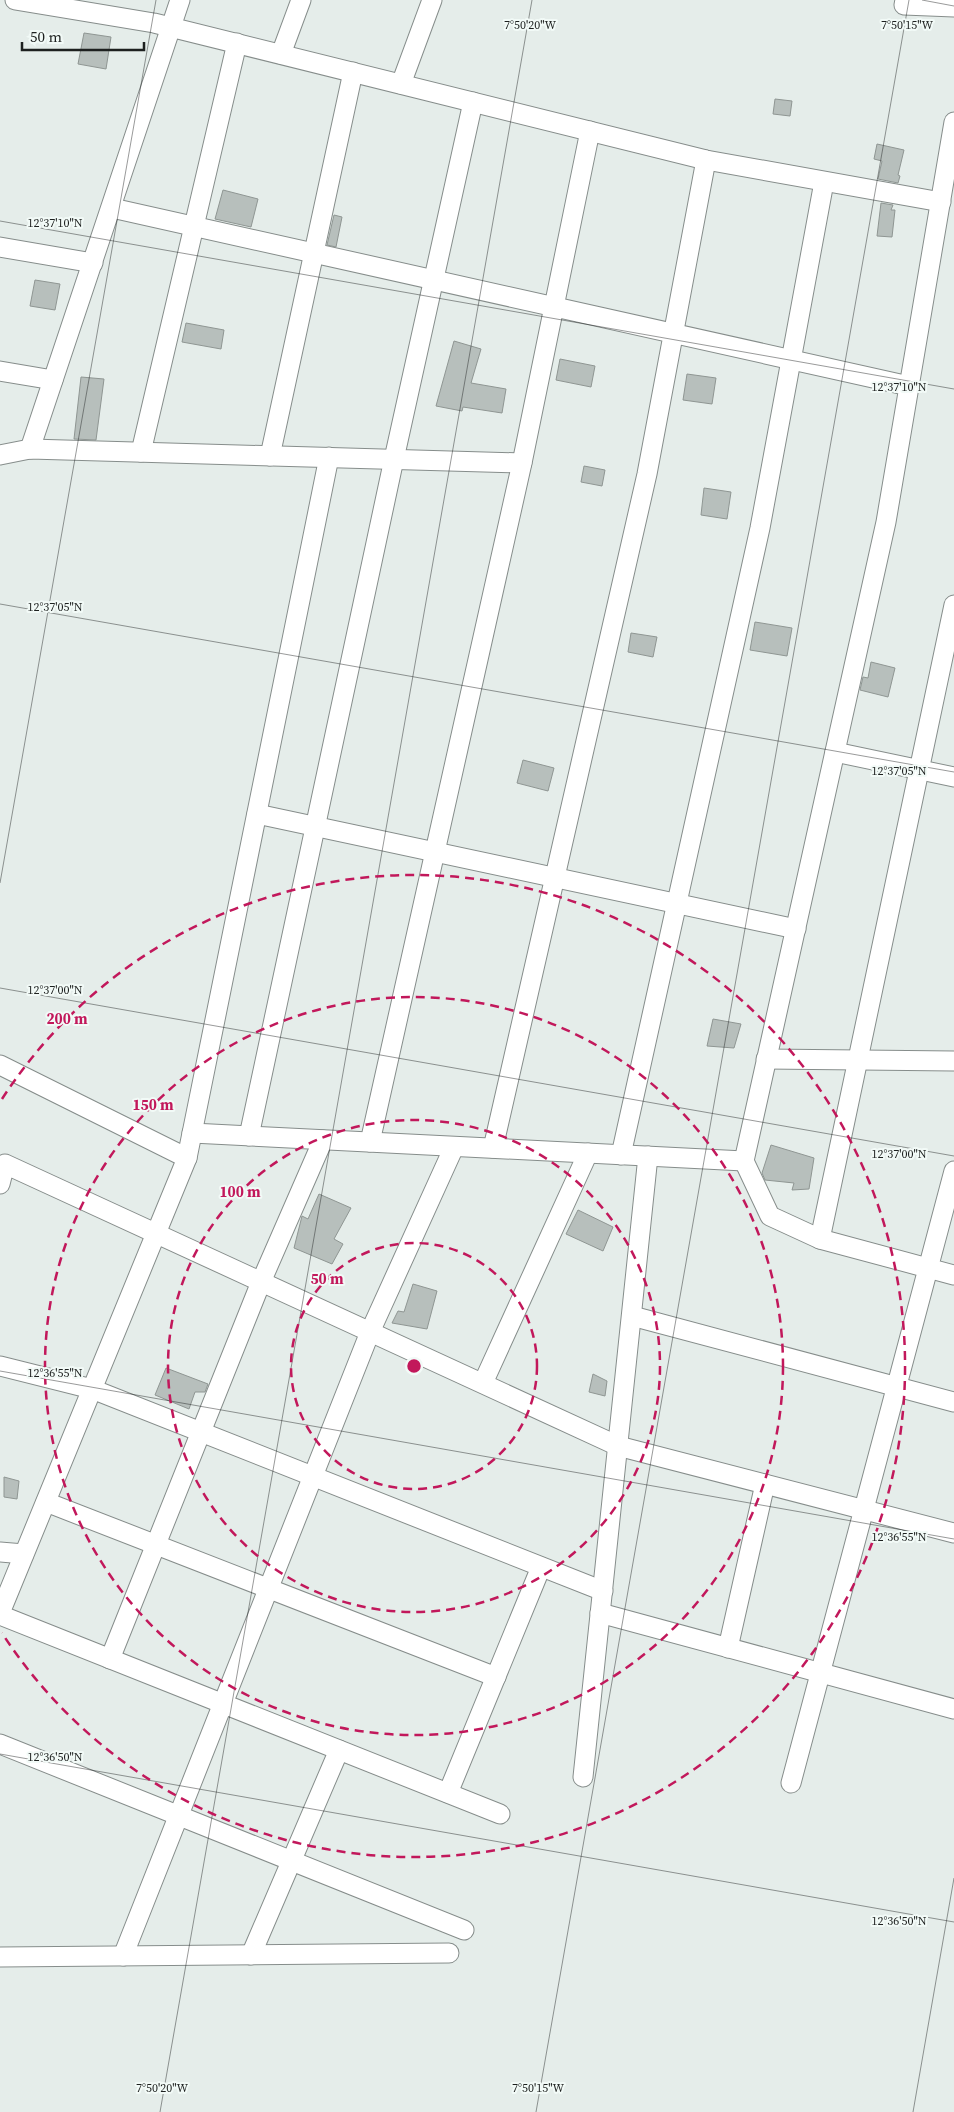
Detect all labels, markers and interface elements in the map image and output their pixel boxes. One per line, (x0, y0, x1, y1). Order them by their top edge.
text: 7°50'20"W (504, 17, 556, 33)
text: 7°50'15"W (881, 17, 933, 33)
scale bar (22, 20, 145, 52)
text: 50 m (30, 26, 62, 47)
text: 12°37'10"N (27, 215, 83, 231)
text: 12°37'10"N (871, 379, 927, 395)
text: 12°37'05"N (27, 599, 83, 615)
text: 12°37'05"N (871, 763, 927, 779)
text: 12°37'00"N (27, 982, 83, 998)
text: 200 m (46, 1008, 88, 1029)
text: 150 m (132, 1094, 174, 1115)
text: 12°37'00"N (871, 1146, 927, 1162)
text: 100 m (219, 1181, 261, 1202)
text: 50 m (310, 1268, 344, 1289)
centre of rings (405, 1357, 423, 1375)
text: 12°36'55"N (27, 1365, 83, 1381)
text: 12°36'55"N (871, 1529, 927, 1545)
text: 12°36'50"N (27, 1749, 83, 1765)
text: 12°36'50"N (871, 1913, 927, 1929)
text: 7°50'20"W (136, 2080, 188, 2096)
text: 7°50'15"W (512, 2080, 564, 2096)

